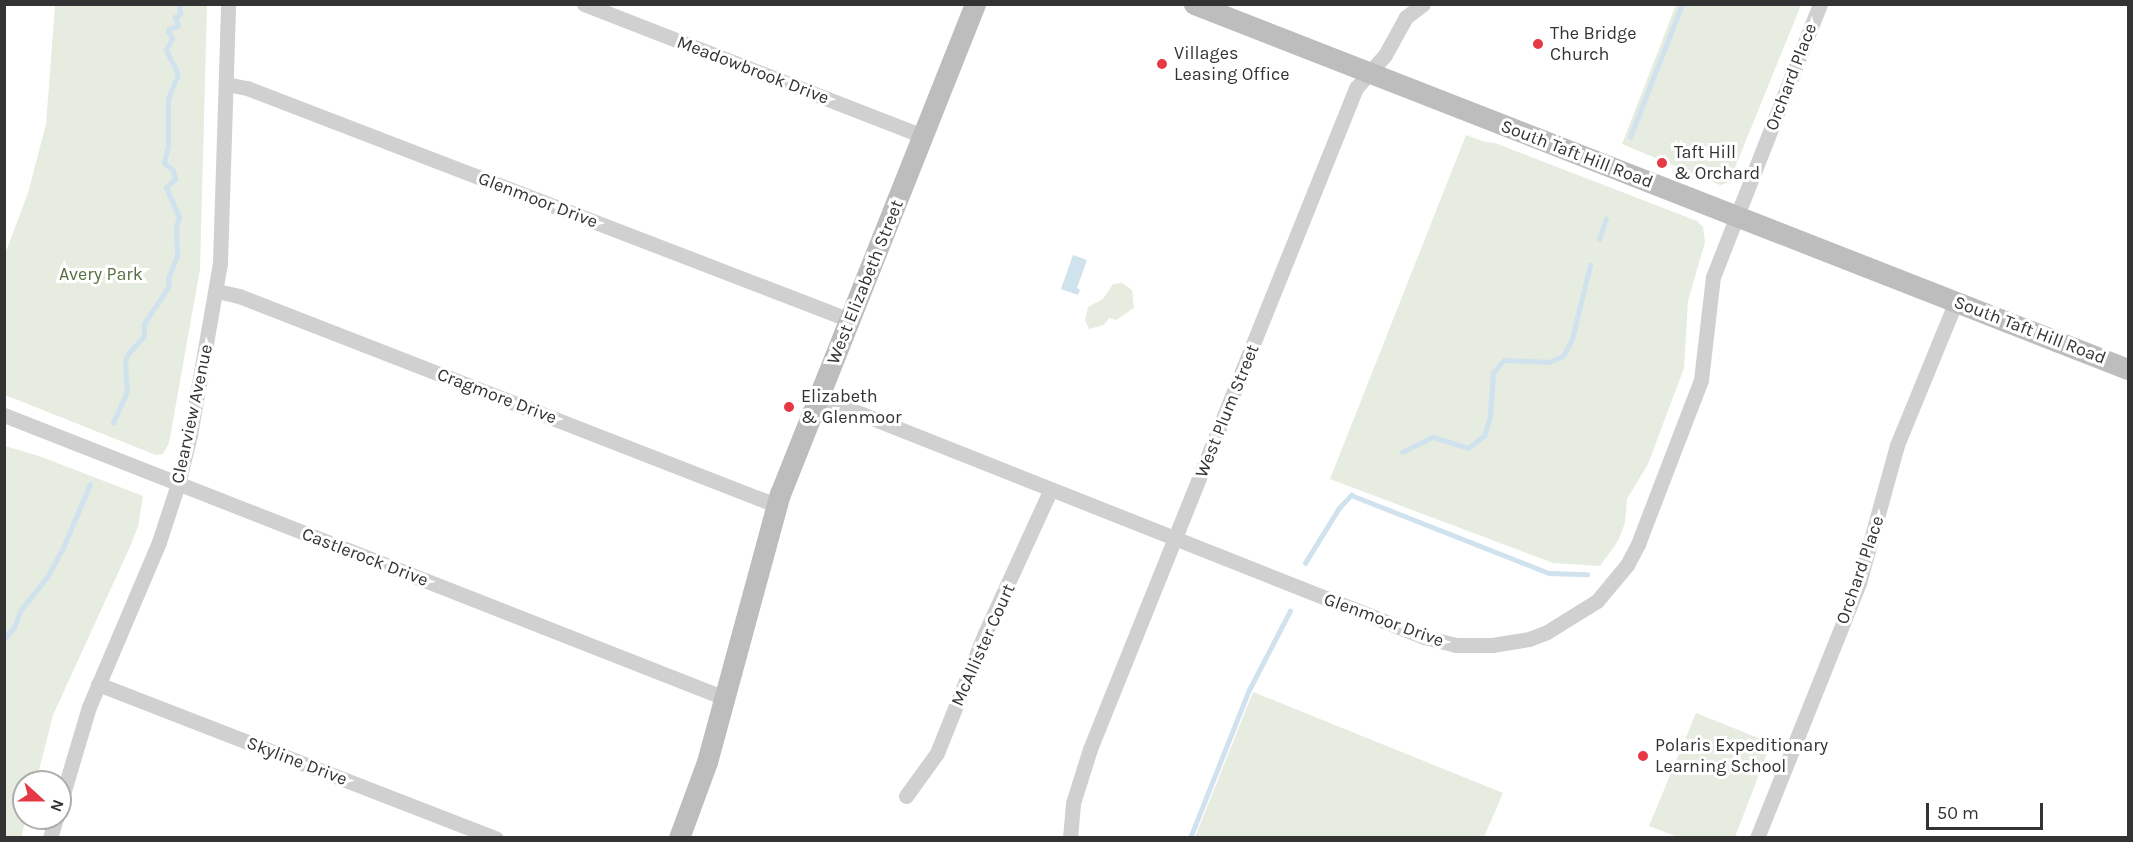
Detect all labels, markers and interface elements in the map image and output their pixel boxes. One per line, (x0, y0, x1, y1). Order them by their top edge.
street label: Orchard Place (1761, 20, 1821, 134)
place label: The Bridge Church (1550, 23, 1637, 66)
street label: Meadowbrook Drive (674, 31, 832, 109)
marker: The Bridge Church (1531, 37, 1545, 51)
place label: Villages Leasing Office (1174, 43, 1290, 86)
marker: Villages Leasing Office (1155, 57, 1169, 71)
street label: South Taft Hill Road (1498, 115, 1656, 193)
place label: Taft Hill & Orchard (1674, 142, 1760, 184)
marker: Taft Hill & Orchard (1655, 156, 1669, 170)
street label: Glenmoor Drive (475, 167, 601, 233)
street label: West Elizabeth Street (822, 197, 908, 367)
park label: Avery Park (59, 263, 143, 285)
street label: South Taft Hill Road (1951, 291, 2109, 369)
street label: West Plum Street (1190, 341, 1264, 481)
street label: Clearview Avenue (167, 342, 217, 486)
street label: Cragmore Drive (434, 363, 560, 429)
place label: Elizabeth & Glenmoor (801, 386, 901, 428)
marker: Elizabeth & Glenmoor (782, 400, 796, 414)
street label: Orchard Place (1831, 513, 1889, 627)
street label: Castlerock Drive (299, 523, 431, 591)
street label: McAllister Court (946, 580, 1020, 710)
street label: Glenmoor Drive (1321, 588, 1447, 652)
street label: Skyline Drive (244, 732, 350, 790)
place label: Polaris Expeditionary Learning School (1655, 735, 1828, 777)
marker: Polaris Expeditionary Learning School (1636, 749, 1650, 763)
north arrow (12, 770, 72, 830)
scale bar (1929, 791, 2046, 829)
text: N (46, 797, 68, 815)
text: 50 m (1937, 802, 1979, 824)

